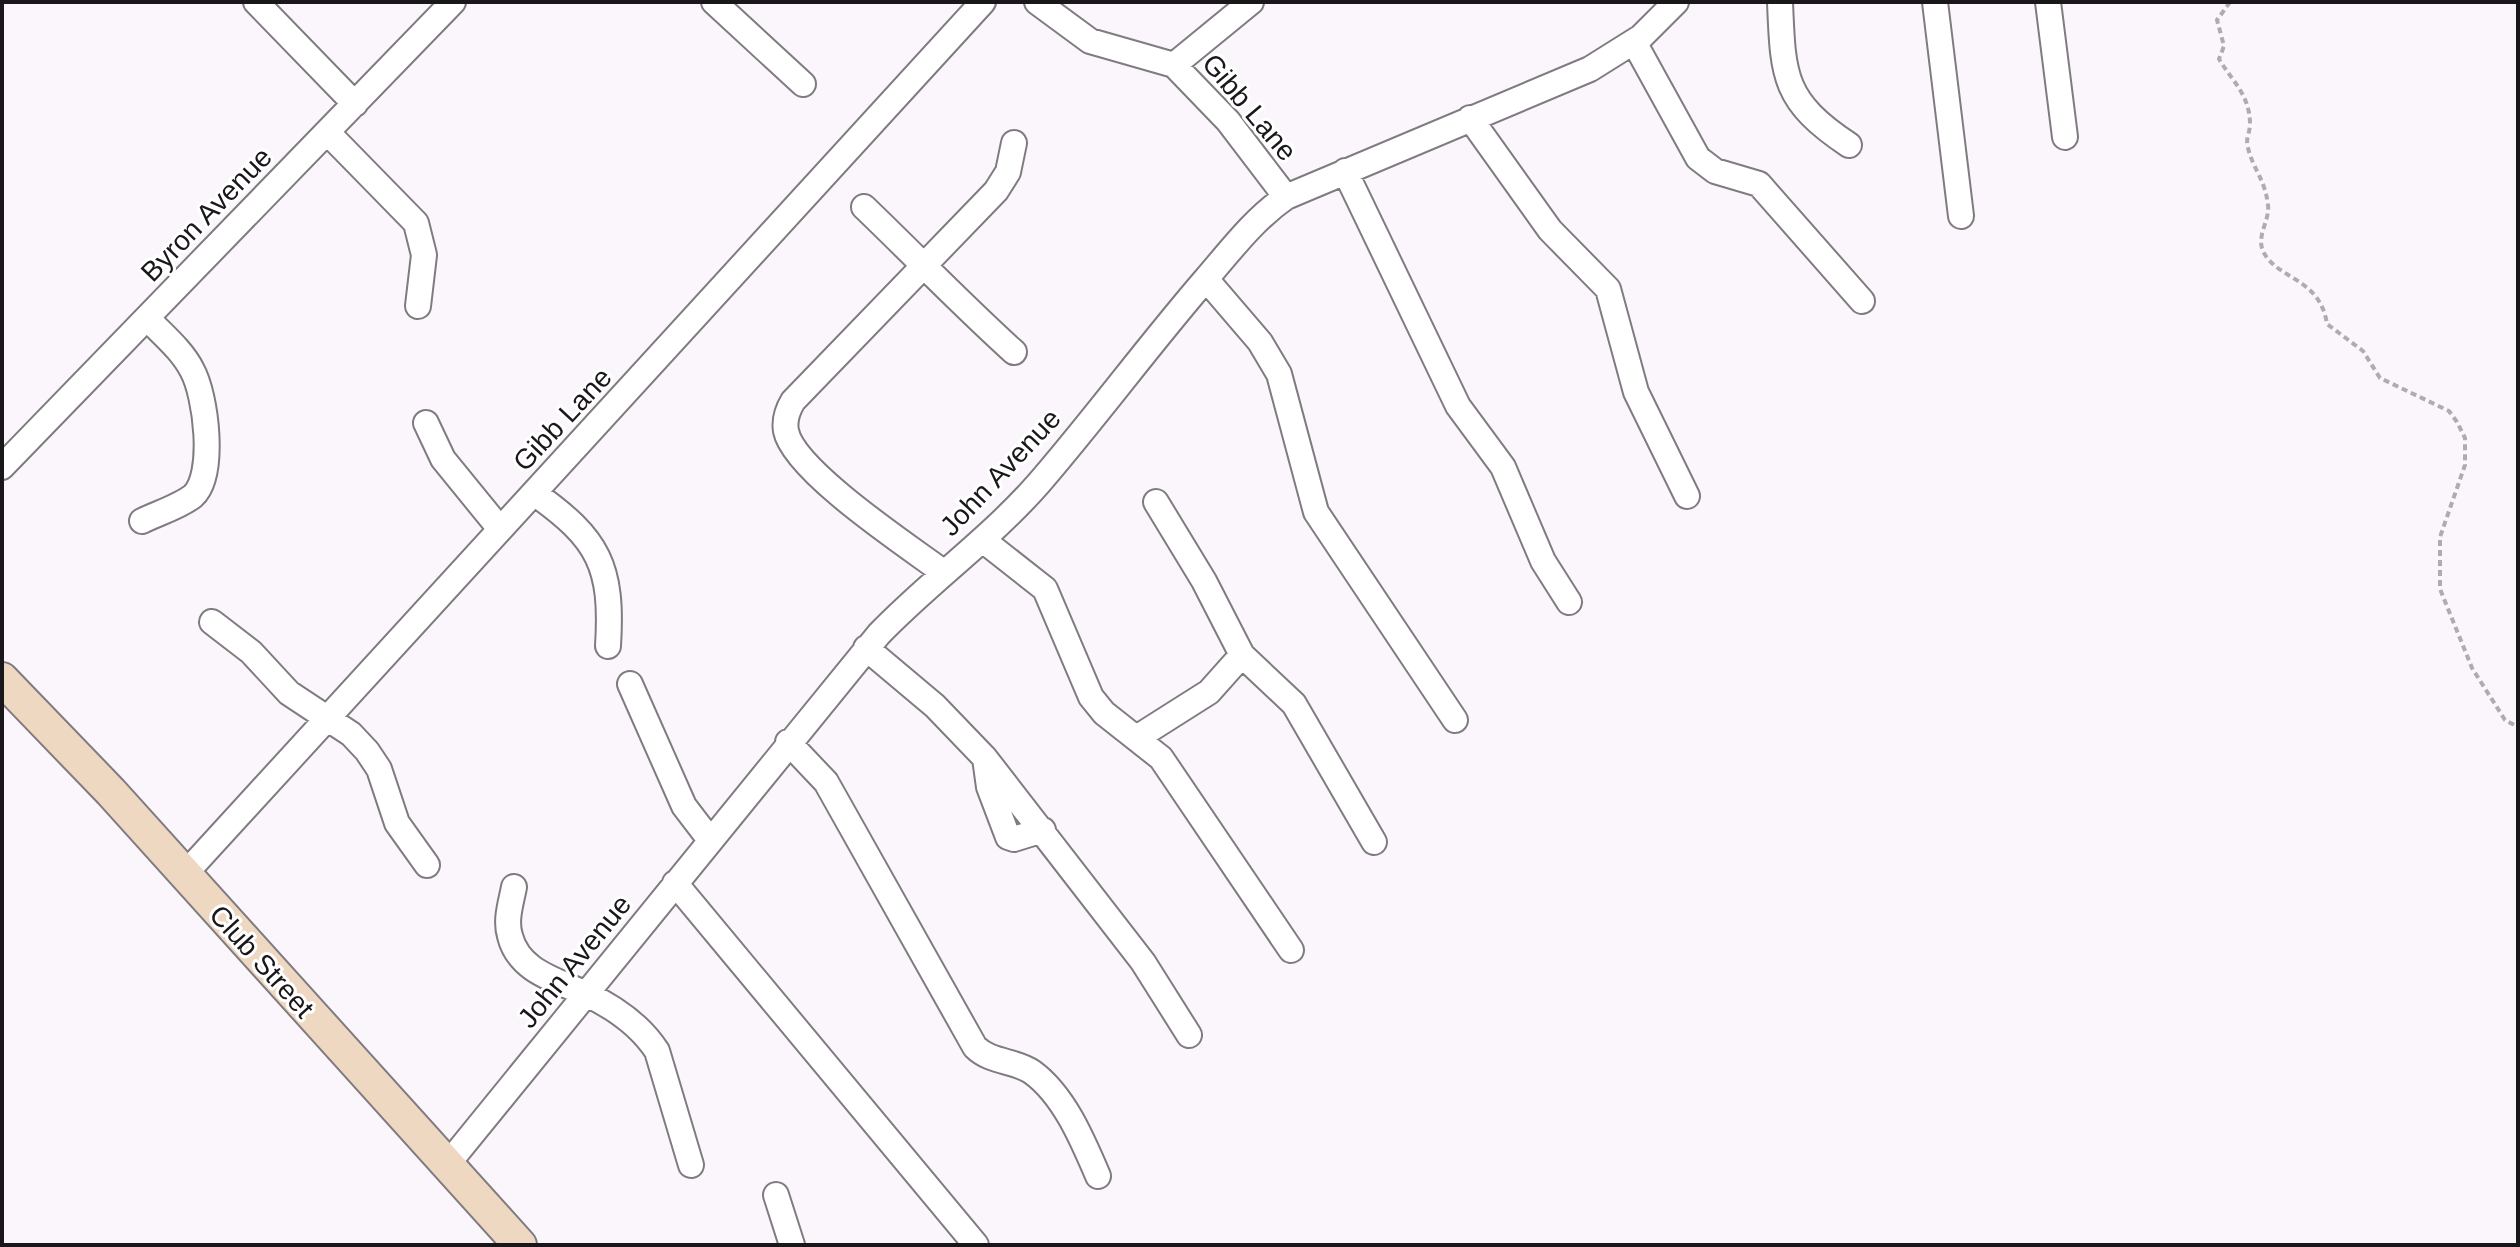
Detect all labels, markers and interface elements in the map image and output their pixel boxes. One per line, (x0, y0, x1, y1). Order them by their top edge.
street label: Gibb Lane (1196, 48, 1303, 167)
street label: Byron Avenue (135, 141, 278, 288)
street label: Gibb Lane (507, 362, 618, 477)
street label: John Avenue (934, 403, 1067, 542)
street label: John Avenue (512, 889, 637, 1034)
street label: Club Street (203, 899, 320, 1024)

